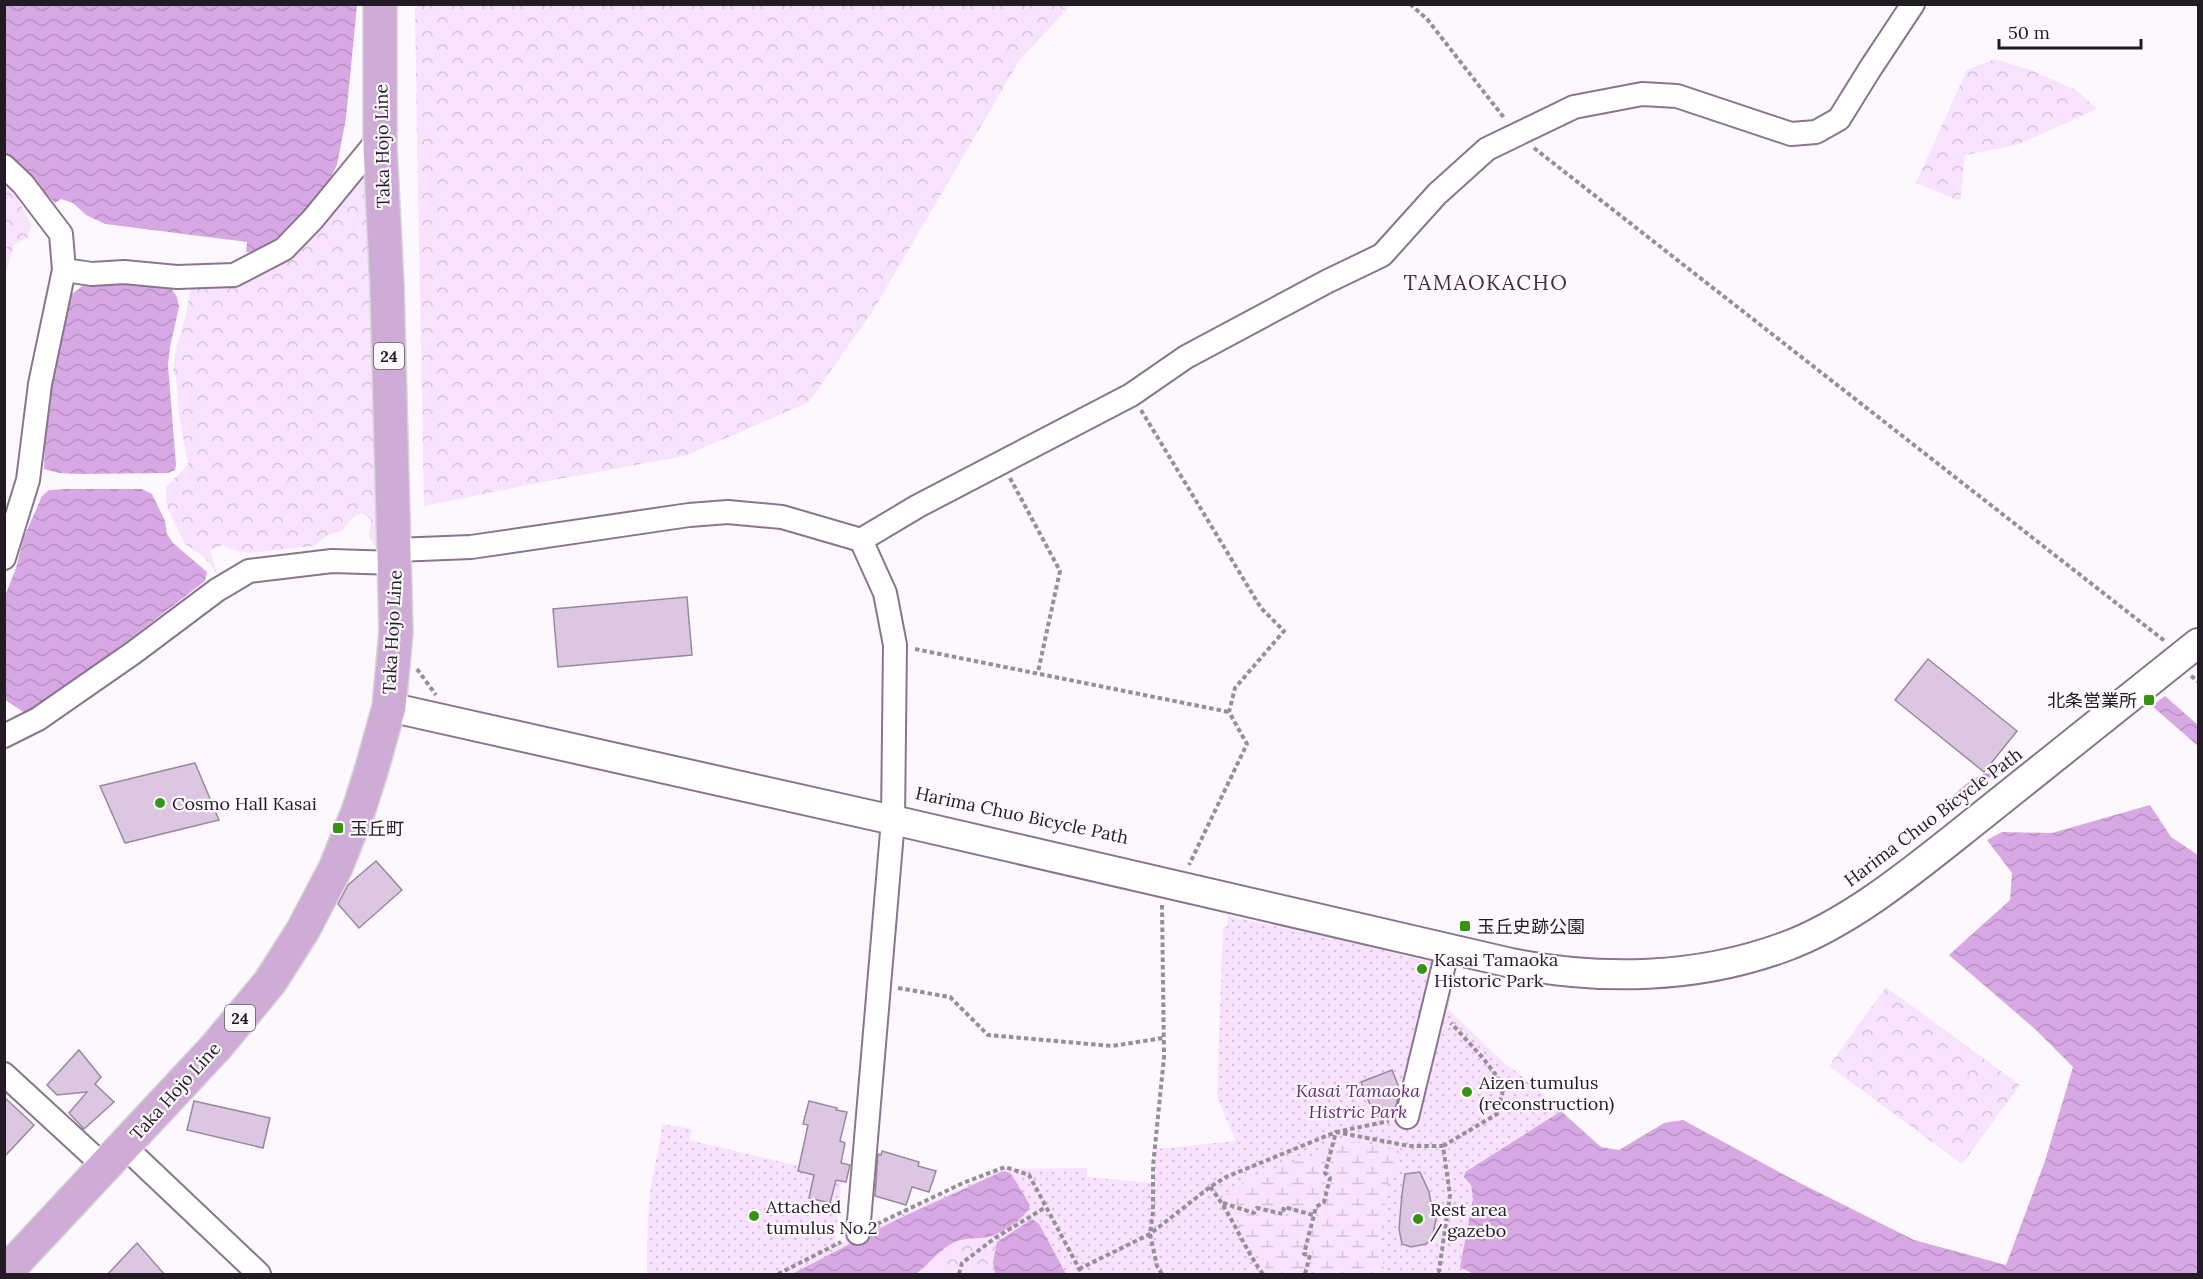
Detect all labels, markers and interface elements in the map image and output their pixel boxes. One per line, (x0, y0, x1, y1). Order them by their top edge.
scale bar (1999, 12, 2142, 50)
text: 50 m (2008, 21, 2050, 44)
street label: Taka Hojo Line (369, 83, 395, 208)
district label: TAMAOKACHO (1404, 269, 1568, 296)
road number: 24 (374, 343, 404, 369)
street label: Taka Hojo Line (377, 569, 407, 695)
place label: 北条営業所 (2047, 689, 2137, 712)
marker: 北条営業所 (2142, 693, 2156, 707)
street label: Harima Chuo Bicycle Path (1839, 742, 2027, 892)
street label: Harima Chuo Bicycle Path (913, 781, 1131, 849)
place label: Cosmo Hall Kasai (172, 792, 317, 815)
marker: Cosmo Hall Kasai (153, 796, 167, 810)
place label: 玉丘町 (350, 817, 404, 840)
marker: 玉丘町 (331, 821, 345, 835)
place label: 玉丘史跡公園 (1477, 915, 1585, 938)
marker: 玉丘史跡公園 (1458, 919, 1472, 933)
place label: Kasai Tamaoka Historic Park (1434, 948, 1558, 992)
marker: Kasai Tamaoka Historic Park (1415, 962, 1429, 976)
road number: 24 (225, 1005, 255, 1031)
street label: Taka Hojo Line (125, 1037, 225, 1145)
place label: Aizen tumulus (reconstruction) (1478, 1071, 1614, 1115)
park label: Kasai Tamaoka Histric Park (1296, 1079, 1420, 1123)
marker: Aizen tumulus (reconstruction) (1460, 1085, 1474, 1099)
place label: Attached tumulus No.2 (765, 1195, 877, 1239)
place label: Rest area / gazebo (1430, 1198, 1507, 1242)
marker: Attached tumulus No.2 (747, 1209, 761, 1223)
marker: Rest area / gazebo (1411, 1212, 1425, 1226)

